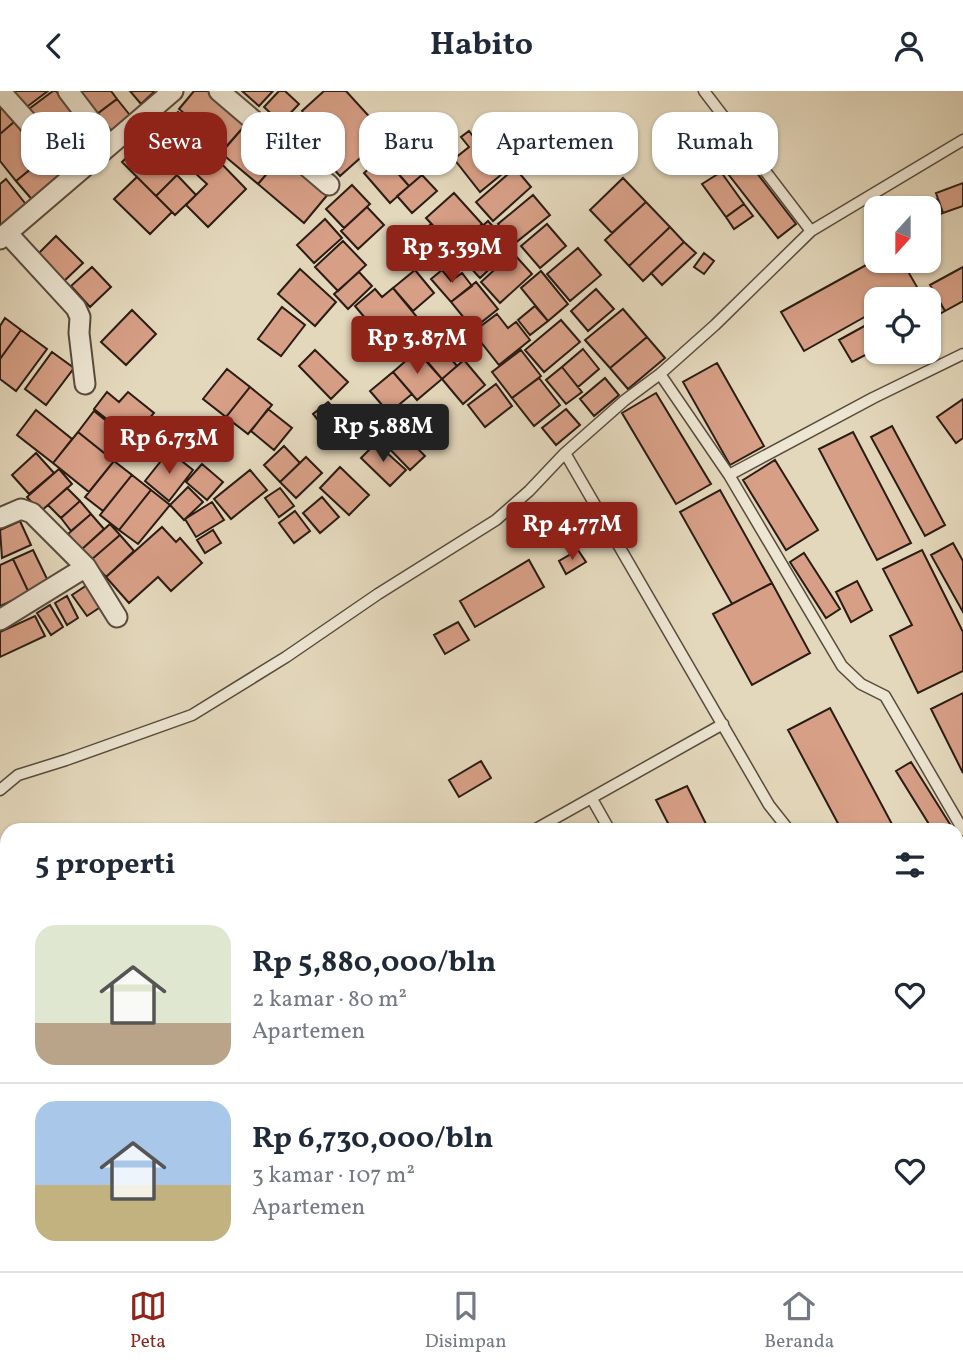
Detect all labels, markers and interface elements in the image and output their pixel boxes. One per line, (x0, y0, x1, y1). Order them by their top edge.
text: Habito (430, 24, 533, 68)
icon: back (35, 27, 73, 65)
icon: person (890, 27, 928, 65)
chip: Beli (21, 112, 110, 175)
chip: Sewa (124, 112, 227, 175)
chip: Filter (241, 112, 345, 175)
chip: Baru (359, 112, 458, 175)
chip: Apartemen (472, 112, 638, 175)
chip: Rumah (652, 112, 778, 175)
north arrow (864, 196, 942, 273)
map controls (864, 196, 941, 364)
pin: Rp 3.39M (380, 225, 524, 285)
text: Rp 3.39M (402, 232, 502, 264)
button: locate (864, 287, 941, 364)
pin: Rp 3.87M (345, 317, 489, 376)
text: Rp 3.87M (367, 323, 467, 355)
pin: Rp 5.88M (311, 405, 455, 464)
text: Rp 5.88M (333, 411, 433, 443)
pin: Rp 6.73M (97, 417, 241, 476)
text: Rp 6.73M (120, 423, 218, 455)
pin: Rp 4.77M (500, 503, 644, 562)
text: Rp 4.77M (522, 509, 622, 541)
text: 5 properti (35, 844, 176, 886)
icon: filters (891, 846, 929, 884)
text: Rp 5,880,000/bln (252, 942, 496, 984)
icon: home (91, 953, 175, 1037)
icon: heart (891, 976, 929, 1014)
text: 2 kamar · 80 m² (252, 984, 407, 1016)
text: Apartemen (252, 1016, 365, 1048)
text: Rp 6,730,000/bln (252, 1118, 493, 1160)
icon: home (91, 1129, 175, 1213)
icon: heart (891, 1152, 929, 1190)
text: 3 kamar · 107 m² (252, 1160, 415, 1192)
text: Apartemen (252, 1192, 365, 1224)
tab: Peta (129, 1287, 167, 1355)
tab: Disimpan (425, 1287, 507, 1355)
tab: Beranda (764, 1287, 834, 1355)

